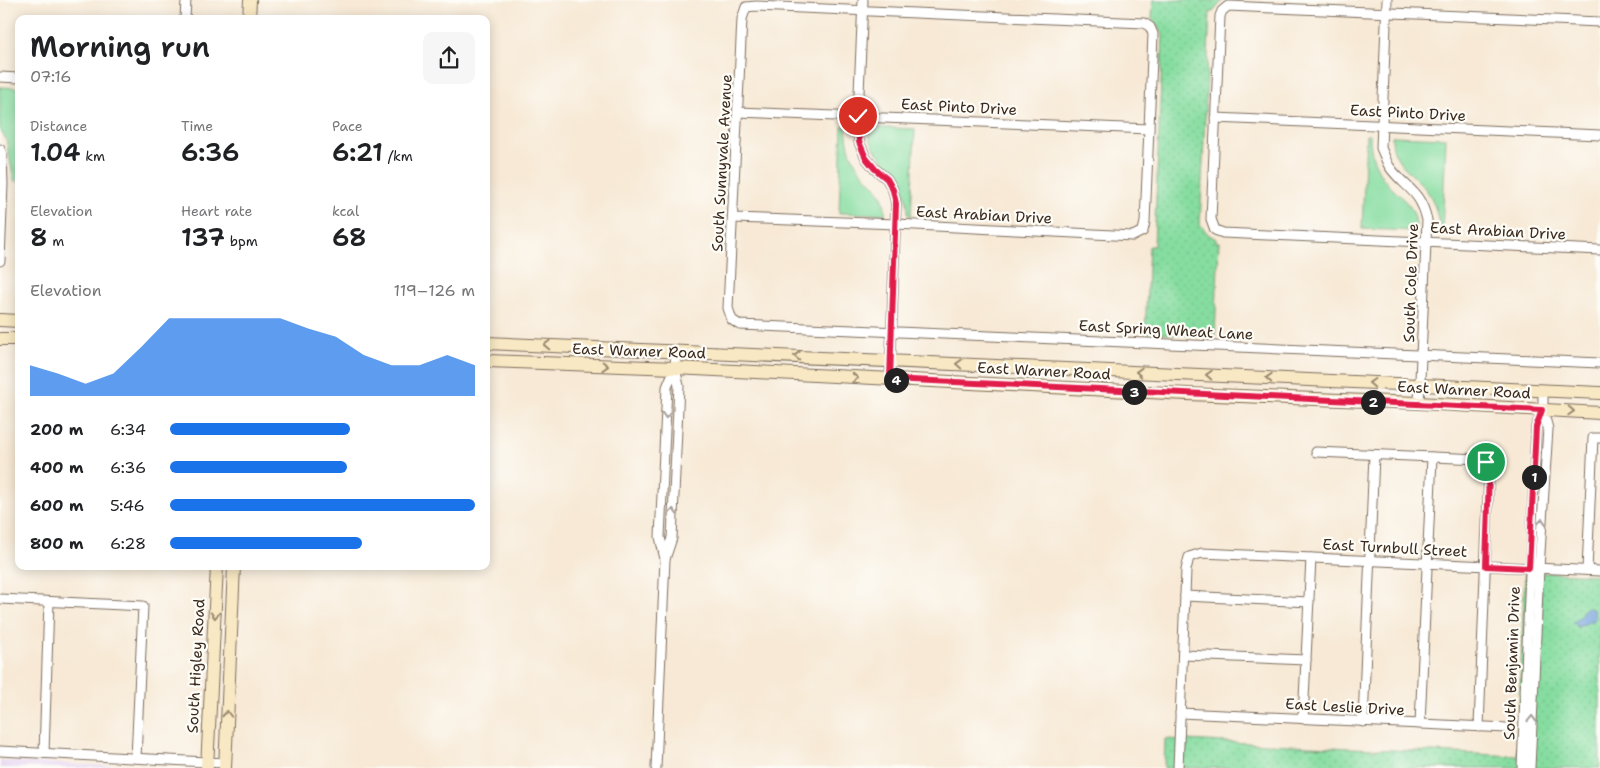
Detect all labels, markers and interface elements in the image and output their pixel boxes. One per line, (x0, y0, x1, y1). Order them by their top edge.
text: Morning run (30, 28, 210, 66)
button: share (423, 32, 475, 84)
text: 07:16 (30, 66, 72, 87)
street label: South Sunnyvale Avenue (707, 74, 737, 252)
street label: East Pinto Drive (901, 94, 1017, 120)
pin (837, 95, 879, 137)
street label: East Pinto Drive (1350, 100, 1466, 126)
icon: check (844, 102, 872, 130)
text: Distance (30, 117, 87, 135)
text: Time (181, 117, 213, 135)
text: Pace (332, 117, 363, 135)
text: 1.04 (30, 135, 81, 169)
text: 6:36 (181, 135, 240, 169)
text: 6:21 (332, 135, 383, 169)
text: km (81, 147, 105, 165)
text: /km (383, 147, 413, 165)
street label: East Arabian Drive (915, 201, 1053, 229)
text: Elevation (30, 202, 93, 220)
text: Heart rate (181, 202, 252, 220)
text: kcal (332, 202, 359, 220)
street label: East Arabian Drive (1429, 217, 1567, 245)
text: 8 (30, 220, 48, 254)
text: 137 (181, 220, 225, 254)
text: 68 (332, 220, 367, 254)
street label: South Cole Drive (1399, 223, 1423, 343)
text: m (48, 232, 64, 250)
text: bpm (225, 232, 258, 250)
text: Elevation (30, 280, 102, 301)
text: 119–126 m (394, 280, 475, 301)
street label: East Spring Wheat Lane (1078, 315, 1254, 345)
street label: East Warner Road (572, 339, 707, 363)
one-way arrow (543, 340, 551, 351)
one-way arrow (793, 351, 801, 362)
one-way arrow (955, 358, 963, 369)
street label: East Warner Road (977, 358, 1112, 385)
one-way arrow (601, 360, 609, 371)
one-way arrow (1135, 367, 1142, 377)
pin: 4 (884, 368, 908, 392)
one-way arrow (1205, 370, 1212, 380)
text: 4 (892, 371, 901, 389)
one-way arrow (851, 372, 859, 383)
one-way arrow (1265, 372, 1273, 383)
one-way arrow (1368, 377, 1376, 388)
street label: East Warner Road (1397, 377, 1532, 404)
pin: 3 (1122, 380, 1146, 404)
text: 3 (1130, 383, 1139, 401)
pin: 2 (1360, 390, 1386, 414)
text: 2 (1369, 393, 1378, 411)
one-way arrow (1568, 406, 1576, 417)
one-way arrow (660, 412, 671, 420)
text: 200 m (30, 419, 83, 440)
text: 6:34 (110, 419, 146, 440)
pin (1465, 441, 1507, 483)
icon: arrive (1472, 448, 1500, 476)
text: 400 m (30, 457, 84, 478)
text: 6:36 (110, 457, 146, 478)
pin: 1 (1522, 464, 1546, 490)
text: 1 (1531, 468, 1538, 486)
text: 600 m (30, 495, 84, 516)
text: 5:46 (110, 495, 145, 516)
one-way arrow (668, 507, 679, 515)
one-way arrow (1536, 518, 1547, 526)
text: 800 m (30, 533, 84, 554)
text: 6:28 (110, 533, 146, 554)
street label: East Turnbull Street (1322, 534, 1468, 562)
street label: South Benjamin Drive (1499, 586, 1525, 740)
street label: South Higley Road (182, 598, 210, 734)
one-way arrow (209, 611, 220, 619)
street label: East Leslie Drive (1285, 694, 1405, 720)
one-way arrow (222, 710, 233, 718)
one-way arrow (1527, 715, 1538, 723)

